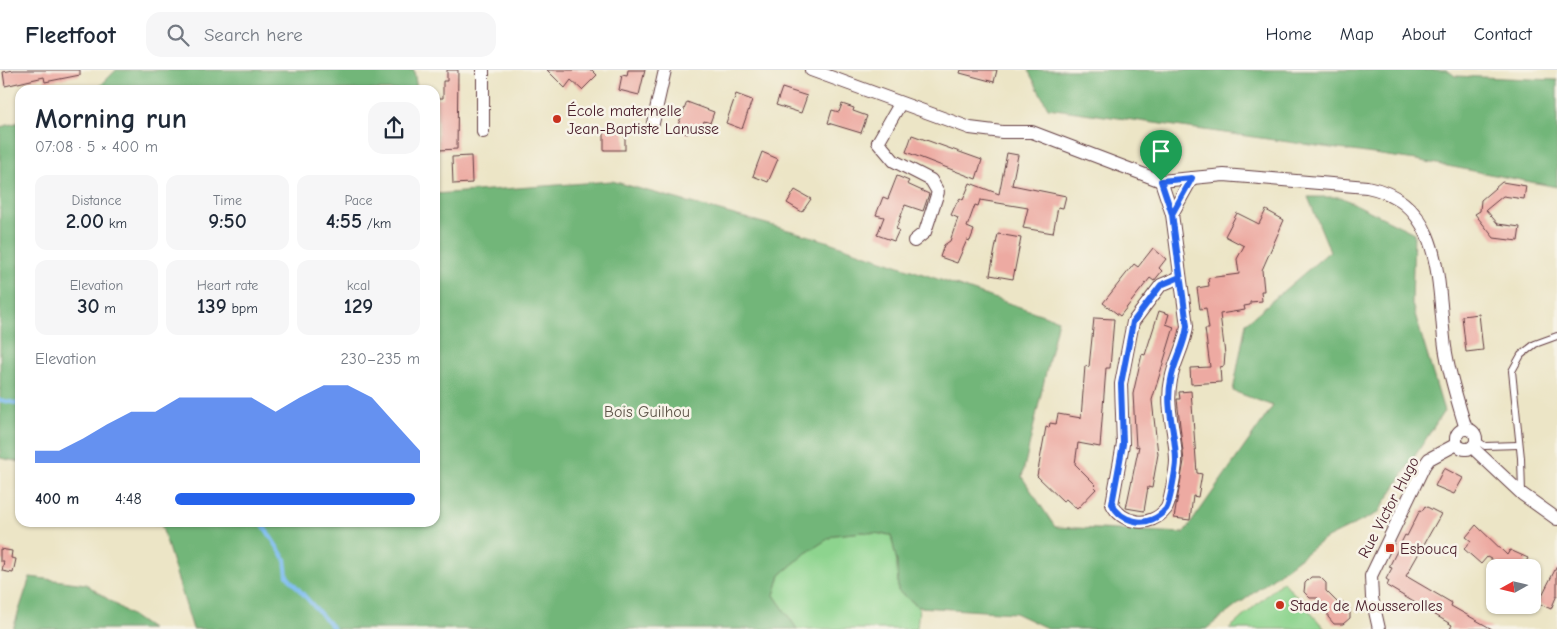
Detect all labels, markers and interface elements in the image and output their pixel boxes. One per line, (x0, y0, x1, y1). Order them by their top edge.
search box (146, 12, 496, 57)
text: Fleetfoot (25, 21, 116, 49)
icon: search (164, 21, 192, 49)
text: Search here (204, 24, 303, 46)
text: Home (1265, 24, 1312, 45)
text: Map (1340, 24, 1374, 45)
text: About (1402, 24, 1446, 45)
text: Contact (1474, 24, 1532, 45)
place label: École maternelle Jean-Baptiste Lanusse (567, 101, 719, 138)
button: share (368, 102, 420, 154)
text: Morning run (35, 103, 187, 135)
marker: École maternelle Jean-Baptiste Lanusse (551, 113, 563, 125)
pin (1140, 130, 1182, 181)
icon: arrive (1147, 137, 1175, 165)
text: 07:08 · 5 × 400 m (35, 138, 158, 156)
text: Distance (71, 192, 122, 209)
text: Time (213, 192, 242, 209)
text: Pace (344, 192, 373, 209)
text: 2.00 (66, 209, 104, 233)
text: 9:50 (208, 209, 247, 233)
text: 4:55 (326, 209, 362, 233)
text: km (104, 215, 127, 232)
text: /km (362, 215, 391, 232)
text: Elevation (70, 277, 123, 294)
text: Heart rate (197, 277, 258, 294)
text: kcal (347, 277, 370, 294)
text: 30 (77, 294, 100, 318)
text: 139 (197, 294, 227, 318)
text: 129 (344, 294, 373, 318)
text: m (100, 300, 116, 317)
text: bpm (227, 300, 258, 317)
text: Elevation (35, 350, 96, 368)
text: 230–235 m (340, 350, 420, 368)
park label: Bois Guilhou (604, 403, 690, 421)
street label: Rue Victor Hugo (1355, 454, 1423, 561)
text: 400 m (35, 490, 79, 508)
text: 4:48 (115, 490, 142, 508)
place label: Esboucq (1400, 540, 1458, 558)
marker: Esboucq (1384, 542, 1396, 554)
north arrow (1486, 559, 1541, 614)
map controls (1486, 559, 1541, 614)
place label: Stade de Mousserolles (1290, 597, 1443, 615)
marker: Stade de Mousserolles (1274, 599, 1286, 611)

